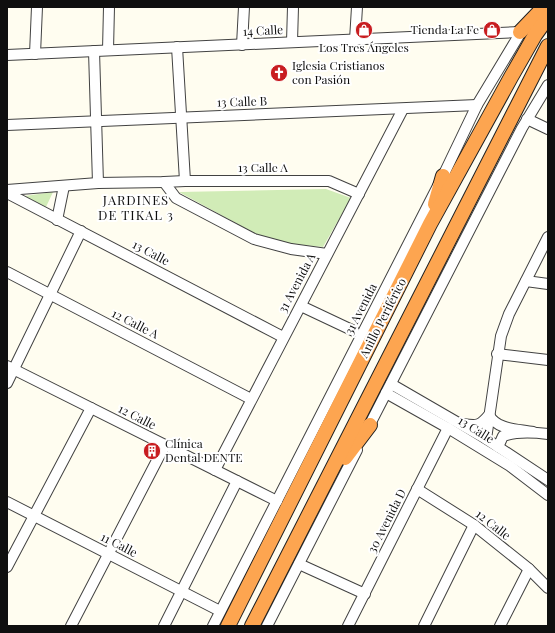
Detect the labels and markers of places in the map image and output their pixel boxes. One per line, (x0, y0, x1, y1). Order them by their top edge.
shop icon: Los Tres Ángeles (354, 20, 374, 40)
shop icon: Tienda La Fe (482, 20, 502, 40)
place label: Tienda La Fe (411, 21, 479, 37)
place label: Los Tres Ángeles (319, 39, 409, 55)
place label: Iglesia Cristianos con Pasión (292, 57, 385, 87)
church icon: Iglesia Cristianos con Pasión (269, 63, 289, 83)
place label: Clínica Dental DENTE (165, 435, 243, 465)
building icon: Clínica Dental DENTE (142, 441, 162, 461)

